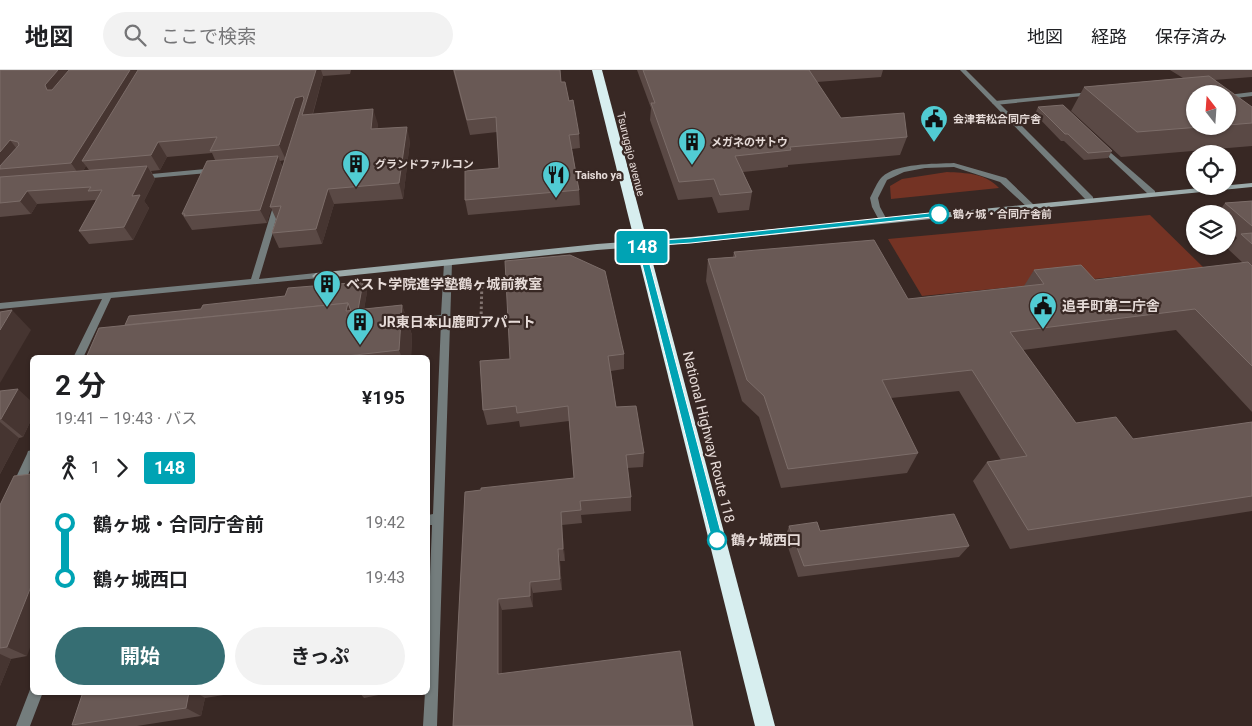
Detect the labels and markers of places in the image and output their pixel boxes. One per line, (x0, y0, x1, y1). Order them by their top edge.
public building icon: 会津若松合同庁舎 (919, 104, 949, 143)
place label: 会津若松合同庁舎 (953, 113, 1042, 126)
building icon: メガネのサトウ (677, 127, 707, 166)
place label: メガネのサトウ (711, 136, 788, 149)
building icon: グランドファルコン (341, 149, 371, 188)
place label: グランドファルコン (375, 158, 474, 171)
restaurant icon: Taisho ya (541, 160, 571, 199)
place label: Taisho ya (575, 169, 622, 182)
marker: 鶴ヶ城・合同庁舎前 (929, 204, 949, 224)
place label: 鶴ヶ城・合同庁舎前 (952, 208, 1052, 221)
building icon: ベスト学院進学塾鶴ヶ城前教室 (312, 269, 342, 308)
place label: ベスト学院進学塾鶴ヶ城前教室 (346, 276, 542, 292)
public building icon: 追手町第二庁舎 (1028, 291, 1058, 330)
place label: 追手町第二庁舎 (1062, 298, 1160, 314)
building icon: JR東日本山鹿町アパート (345, 307, 375, 346)
place label: JR東日本山鹿町アパート (379, 314, 536, 330)
marker: 鶴ヶ城西口 (707, 530, 727, 550)
place label: 鶴ヶ城西口 (731, 532, 801, 548)

